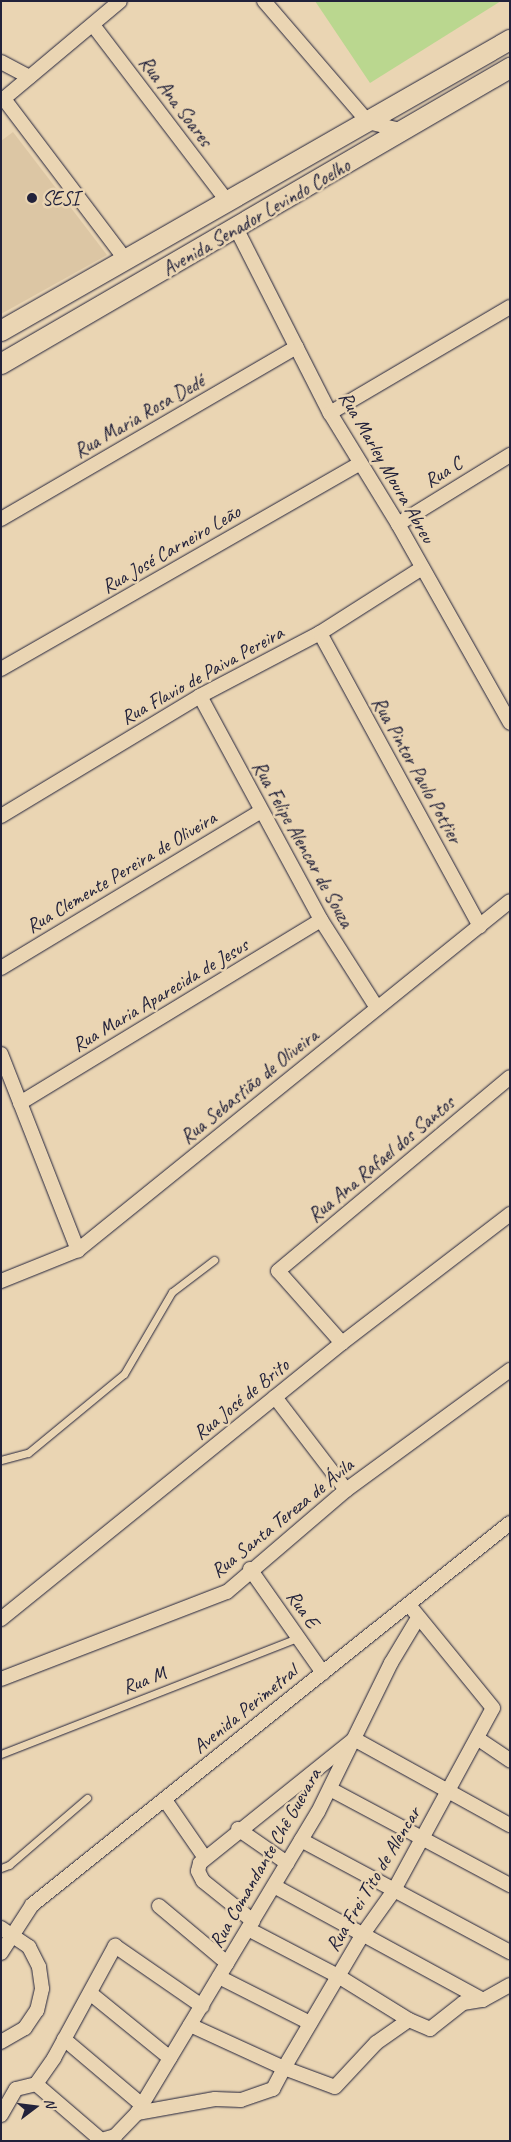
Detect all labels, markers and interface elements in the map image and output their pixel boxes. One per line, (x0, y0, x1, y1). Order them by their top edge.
street label: Rua Ana Soares (134, 51, 218, 151)
street label: Avenida Senador Levindo Coelho (158, 153, 354, 281)
place label: SESI (42, 186, 79, 210)
marker: SESI (26, 192, 38, 204)
street label: Rua Maria Rosa Dedé (69, 369, 209, 463)
street label: Rua Marley Moura Abreu (334, 387, 440, 547)
street label: Rua C (420, 451, 466, 493)
street label: Rua José Carneiro Leão (97, 500, 245, 598)
street label: Rua Flavio de Paiva Pereira (116, 620, 288, 730)
street label: Rua Pintor Paulo Pottier (367, 692, 467, 848)
street label: Rua Felipe Alencar de Souza (247, 757, 359, 931)
street label: Rua Clemente Pereira de Oliveira (21, 805, 221, 939)
street label: Rua Maria Aparecida de Jesus (67, 932, 253, 1058)
street label: Rua Sebastião de Oliveira (175, 1023, 323, 1149)
street label: Rua Ana Rafael dos Santos (302, 1090, 460, 1228)
street label: Rua José de Brito (188, 1353, 294, 1445)
street label: Rua Santa Tereza de Ávila (206, 1454, 358, 1582)
street label: Rua E (281, 1585, 325, 1633)
street label: Avenida Perimetral (188, 1660, 302, 1758)
street label: Rua M (119, 1661, 169, 1699)
street label: Rua Comandante Chê Guevara (204, 1764, 326, 1952)
street label: Rua Frei Tito de Alencar (321, 1803, 425, 1955)
north arrow (10, 2082, 60, 2132)
text: N (41, 2097, 59, 2109)

